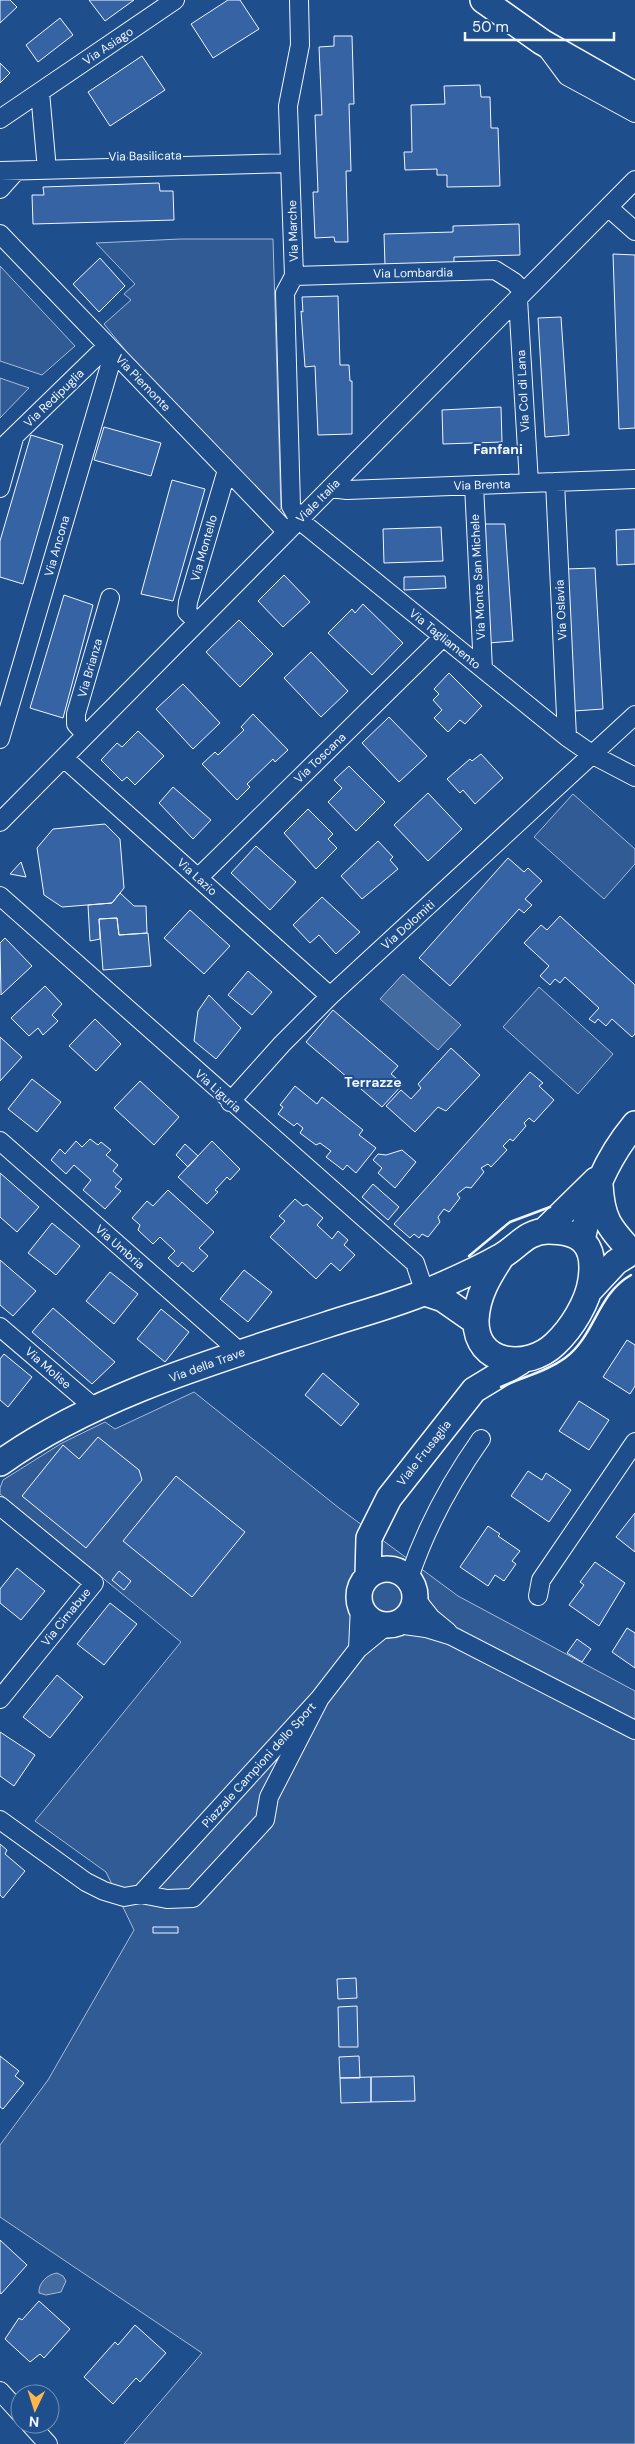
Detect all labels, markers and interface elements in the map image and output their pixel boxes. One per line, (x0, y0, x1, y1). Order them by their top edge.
scale bar (465, 10, 614, 42)
text: 50 m (472, 17, 509, 37)
street label: Via Asiago (80, 23, 136, 69)
street label: Via Basilicata (108, 147, 182, 165)
street label: Via Marche (284, 200, 302, 262)
street label: Via Lombardia (373, 264, 453, 282)
street label: Via Col di Lana (513, 350, 533, 432)
street label: Via Piemonte (112, 351, 174, 415)
street label: Via Redipuglia (20, 365, 88, 431)
district label: Fanfani (473, 440, 523, 458)
street label: Viale Italia (292, 475, 344, 527)
street label: Via Brenta (453, 476, 511, 494)
street label: Via Montello (187, 513, 221, 583)
street label: Via Ancona (41, 514, 73, 578)
street label: Via Monte San Michele (467, 514, 489, 640)
street label: Via Oslavia (551, 579, 571, 641)
street label: Via Tagliamento (406, 605, 484, 673)
street label: Via Brianza (74, 637, 106, 699)
street label: Via Toscana (291, 729, 349, 787)
street label: Via Lazio (173, 855, 221, 899)
street label: Via Dolomiti (378, 897, 438, 953)
street label: Via Liguria (191, 1066, 245, 1116)
district label: Terrazze (344, 1073, 402, 1091)
street label: Via Umbria (92, 1221, 148, 1273)
street label: Via Molise (22, 1344, 75, 1393)
street label: Via della Trave (167, 1344, 247, 1386)
street label: Viale Frusaglia (393, 1417, 455, 1489)
street label: Via Cimabue (38, 1584, 95, 1649)
street label: Piazzale Campioni dello Sport (198, 1699, 320, 1831)
north arrow (10, 2384, 60, 2434)
text: N (28, 2413, 40, 2431)

